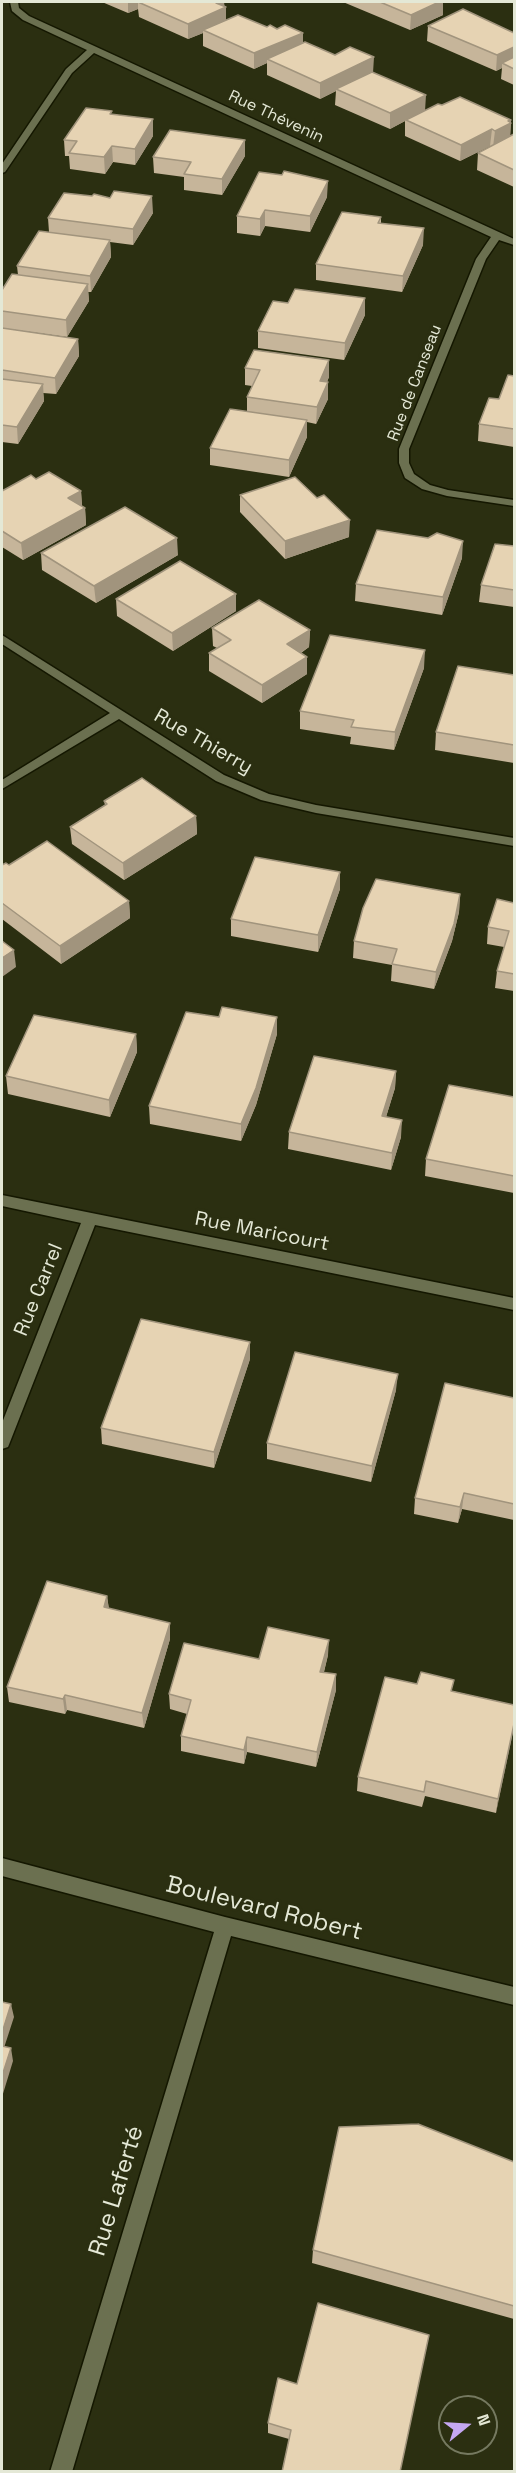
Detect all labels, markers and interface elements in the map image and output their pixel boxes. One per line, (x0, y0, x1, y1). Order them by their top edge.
street label: Rue Thévenin (225, 87, 327, 147)
street label: Rue de Canseau (384, 322, 446, 444)
street label: Rue Thierry (149, 704, 257, 780)
street label: Rue Maricourt (193, 1207, 331, 1257)
street label: Rue Carrel (10, 1240, 68, 1340)
street label: Boulevard Robert (163, 1871, 365, 1947)
street label: Rue Laferté (84, 2122, 150, 2260)
north arrow (438, 2395, 498, 2455)
text: N (472, 2412, 495, 2428)

